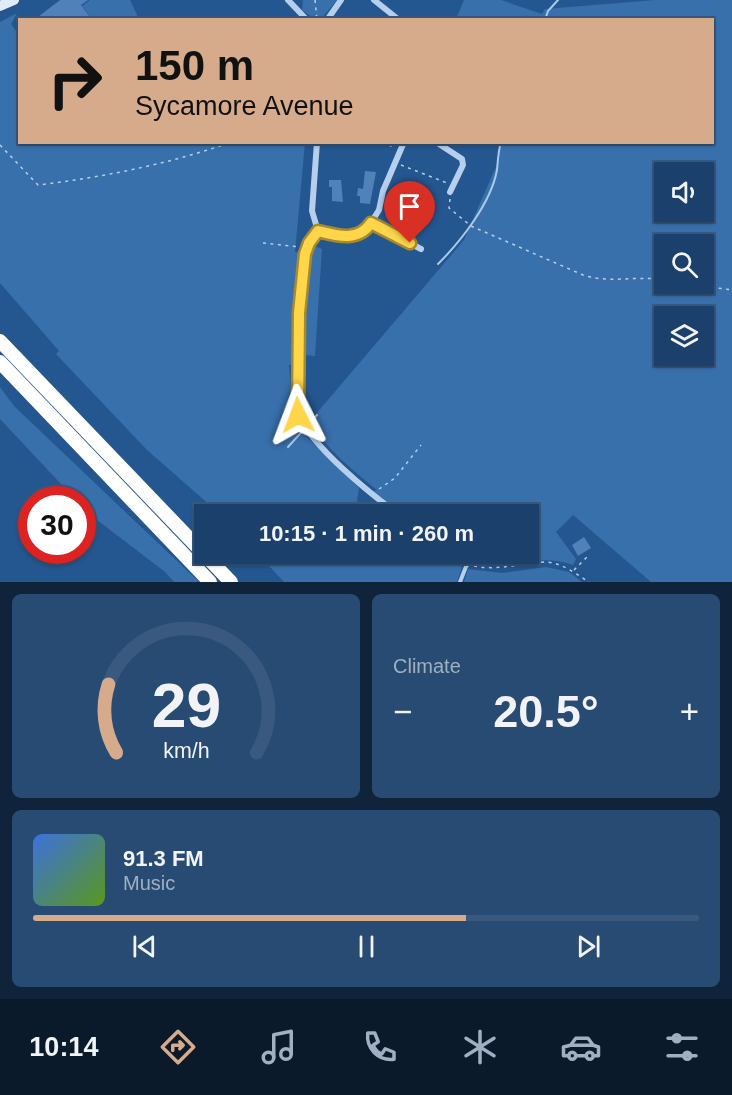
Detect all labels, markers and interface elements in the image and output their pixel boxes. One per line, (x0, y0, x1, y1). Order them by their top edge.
icon: right (36, 42, 114, 120)
text: 150 m (135, 42, 254, 89)
text: Sycamore Avenue (135, 91, 354, 121)
map controls (654, 162, 714, 366)
button: sound (654, 162, 714, 222)
pin (384, 181, 435, 243)
icon: arrive (393, 190, 426, 223)
button: search (654, 234, 714, 294)
button: layers (654, 306, 714, 366)
position arrow (266, 383, 330, 447)
speed limit sign: 30 (18, 486, 96, 564)
text: 10:15 · 1 min · 260 m (259, 521, 474, 546)
text: Climate (393, 655, 461, 677)
text: 29 (151, 671, 221, 740)
text: 20.5° (493, 686, 599, 737)
text: − (393, 693, 412, 730)
text: + (680, 693, 699, 730)
text: km/h (163, 739, 209, 763)
text: 91.3 FM (123, 846, 204, 871)
text: Music (123, 872, 175, 894)
icon: previous (128, 930, 161, 963)
icon: pause (350, 930, 383, 963)
icon: next (572, 930, 605, 963)
icon: directions (157, 1026, 199, 1068)
icon: music (258, 1026, 300, 1068)
icon: phone (359, 1026, 401, 1068)
icon: climate (459, 1026, 501, 1068)
icon: car (560, 1026, 602, 1068)
icon: filters (661, 1026, 703, 1068)
text: 10:14 (29, 1032, 98, 1062)

